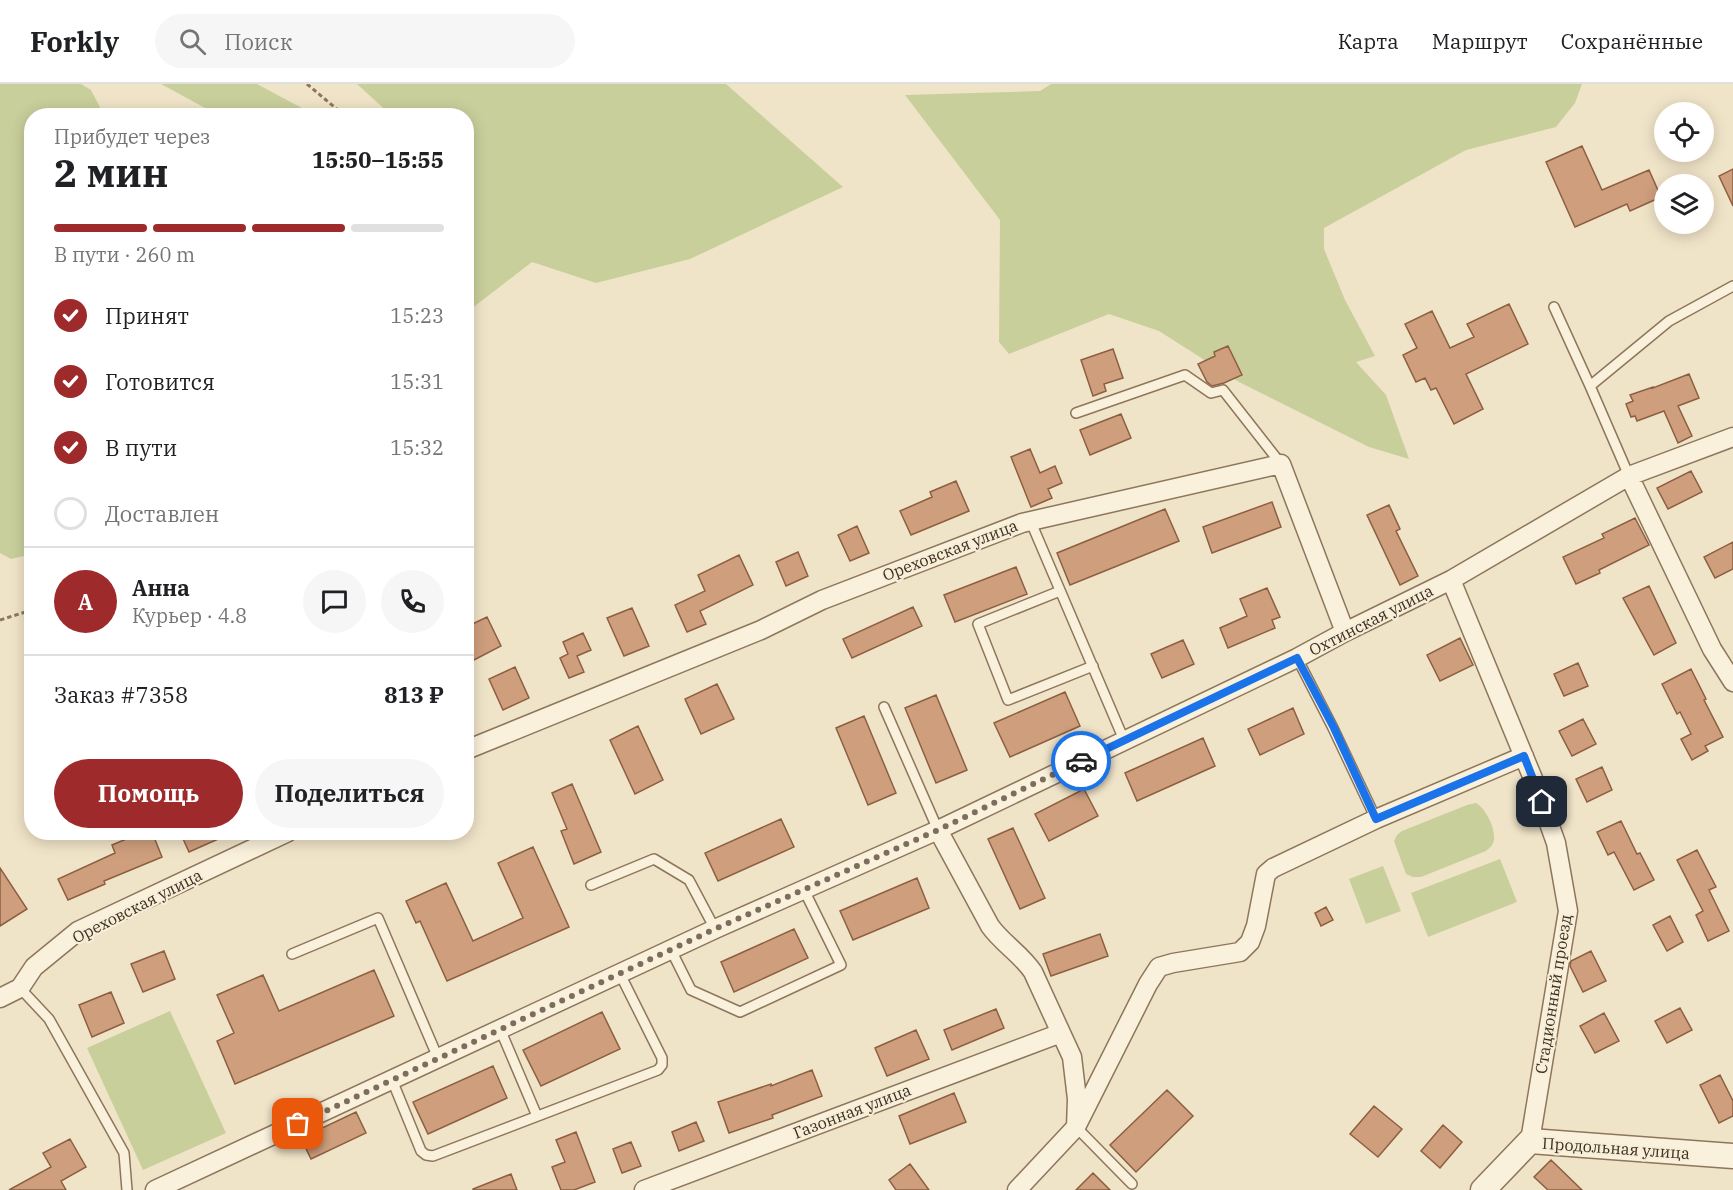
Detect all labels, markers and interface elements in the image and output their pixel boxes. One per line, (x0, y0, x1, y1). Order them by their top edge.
search box (155, 14, 575, 68)
text: Forkly (30, 23, 119, 60)
icon: search (176, 25, 209, 58)
text: Поиск (224, 27, 292, 56)
text: Карта (1338, 27, 1399, 55)
text: Маршрут (1432, 27, 1528, 55)
text: Сохранённые (1561, 27, 1703, 55)
map controls (1654, 102, 1714, 234)
button: locate (1654, 102, 1714, 162)
text: Прибудет через (54, 123, 210, 150)
text: 15:50–15:55 (312, 145, 444, 174)
text: 2 мин (54, 147, 168, 198)
button: layers (1654, 174, 1714, 234)
text: В пути · 260 m (54, 241, 195, 268)
icon: check (54, 299, 87, 332)
text: Принят (105, 301, 189, 330)
text: 15:23 (390, 302, 444, 329)
icon: check (54, 365, 87, 398)
text: Готовится (105, 367, 215, 396)
text: 15:31 (390, 368, 444, 395)
icon: check (54, 431, 87, 464)
text: В пути (105, 433, 177, 462)
text: 15:32 (390, 434, 444, 461)
text: Доставлен (105, 499, 219, 528)
street label: Ореховская улица (880, 515, 1021, 585)
button: chat (303, 570, 366, 633)
button: phone (381, 570, 444, 633)
text: Анна (132, 573, 190, 602)
street label: Охтинская улица (1306, 580, 1437, 660)
text: А (78, 587, 93, 616)
text: Курьер · 4.8 (132, 602, 247, 629)
text: Заказ #7358 (54, 680, 188, 709)
text: 813 ₽ (384, 680, 444, 709)
courier (1051, 731, 1111, 791)
icon: car (1065, 745, 1098, 778)
button: Помощь (54, 759, 243, 828)
button: Поделиться (255, 759, 444, 828)
pin (1516, 776, 1567, 827)
icon: home (1525, 785, 1558, 818)
street label: Ореховская улица (69, 864, 206, 947)
street label: Стадионный проезд (1531, 913, 1576, 1075)
street label: Газонная улица (790, 1079, 914, 1143)
pin (272, 1098, 323, 1149)
icon: bag (281, 1107, 314, 1140)
street label: Продольная улица (1542, 1133, 1691, 1163)

